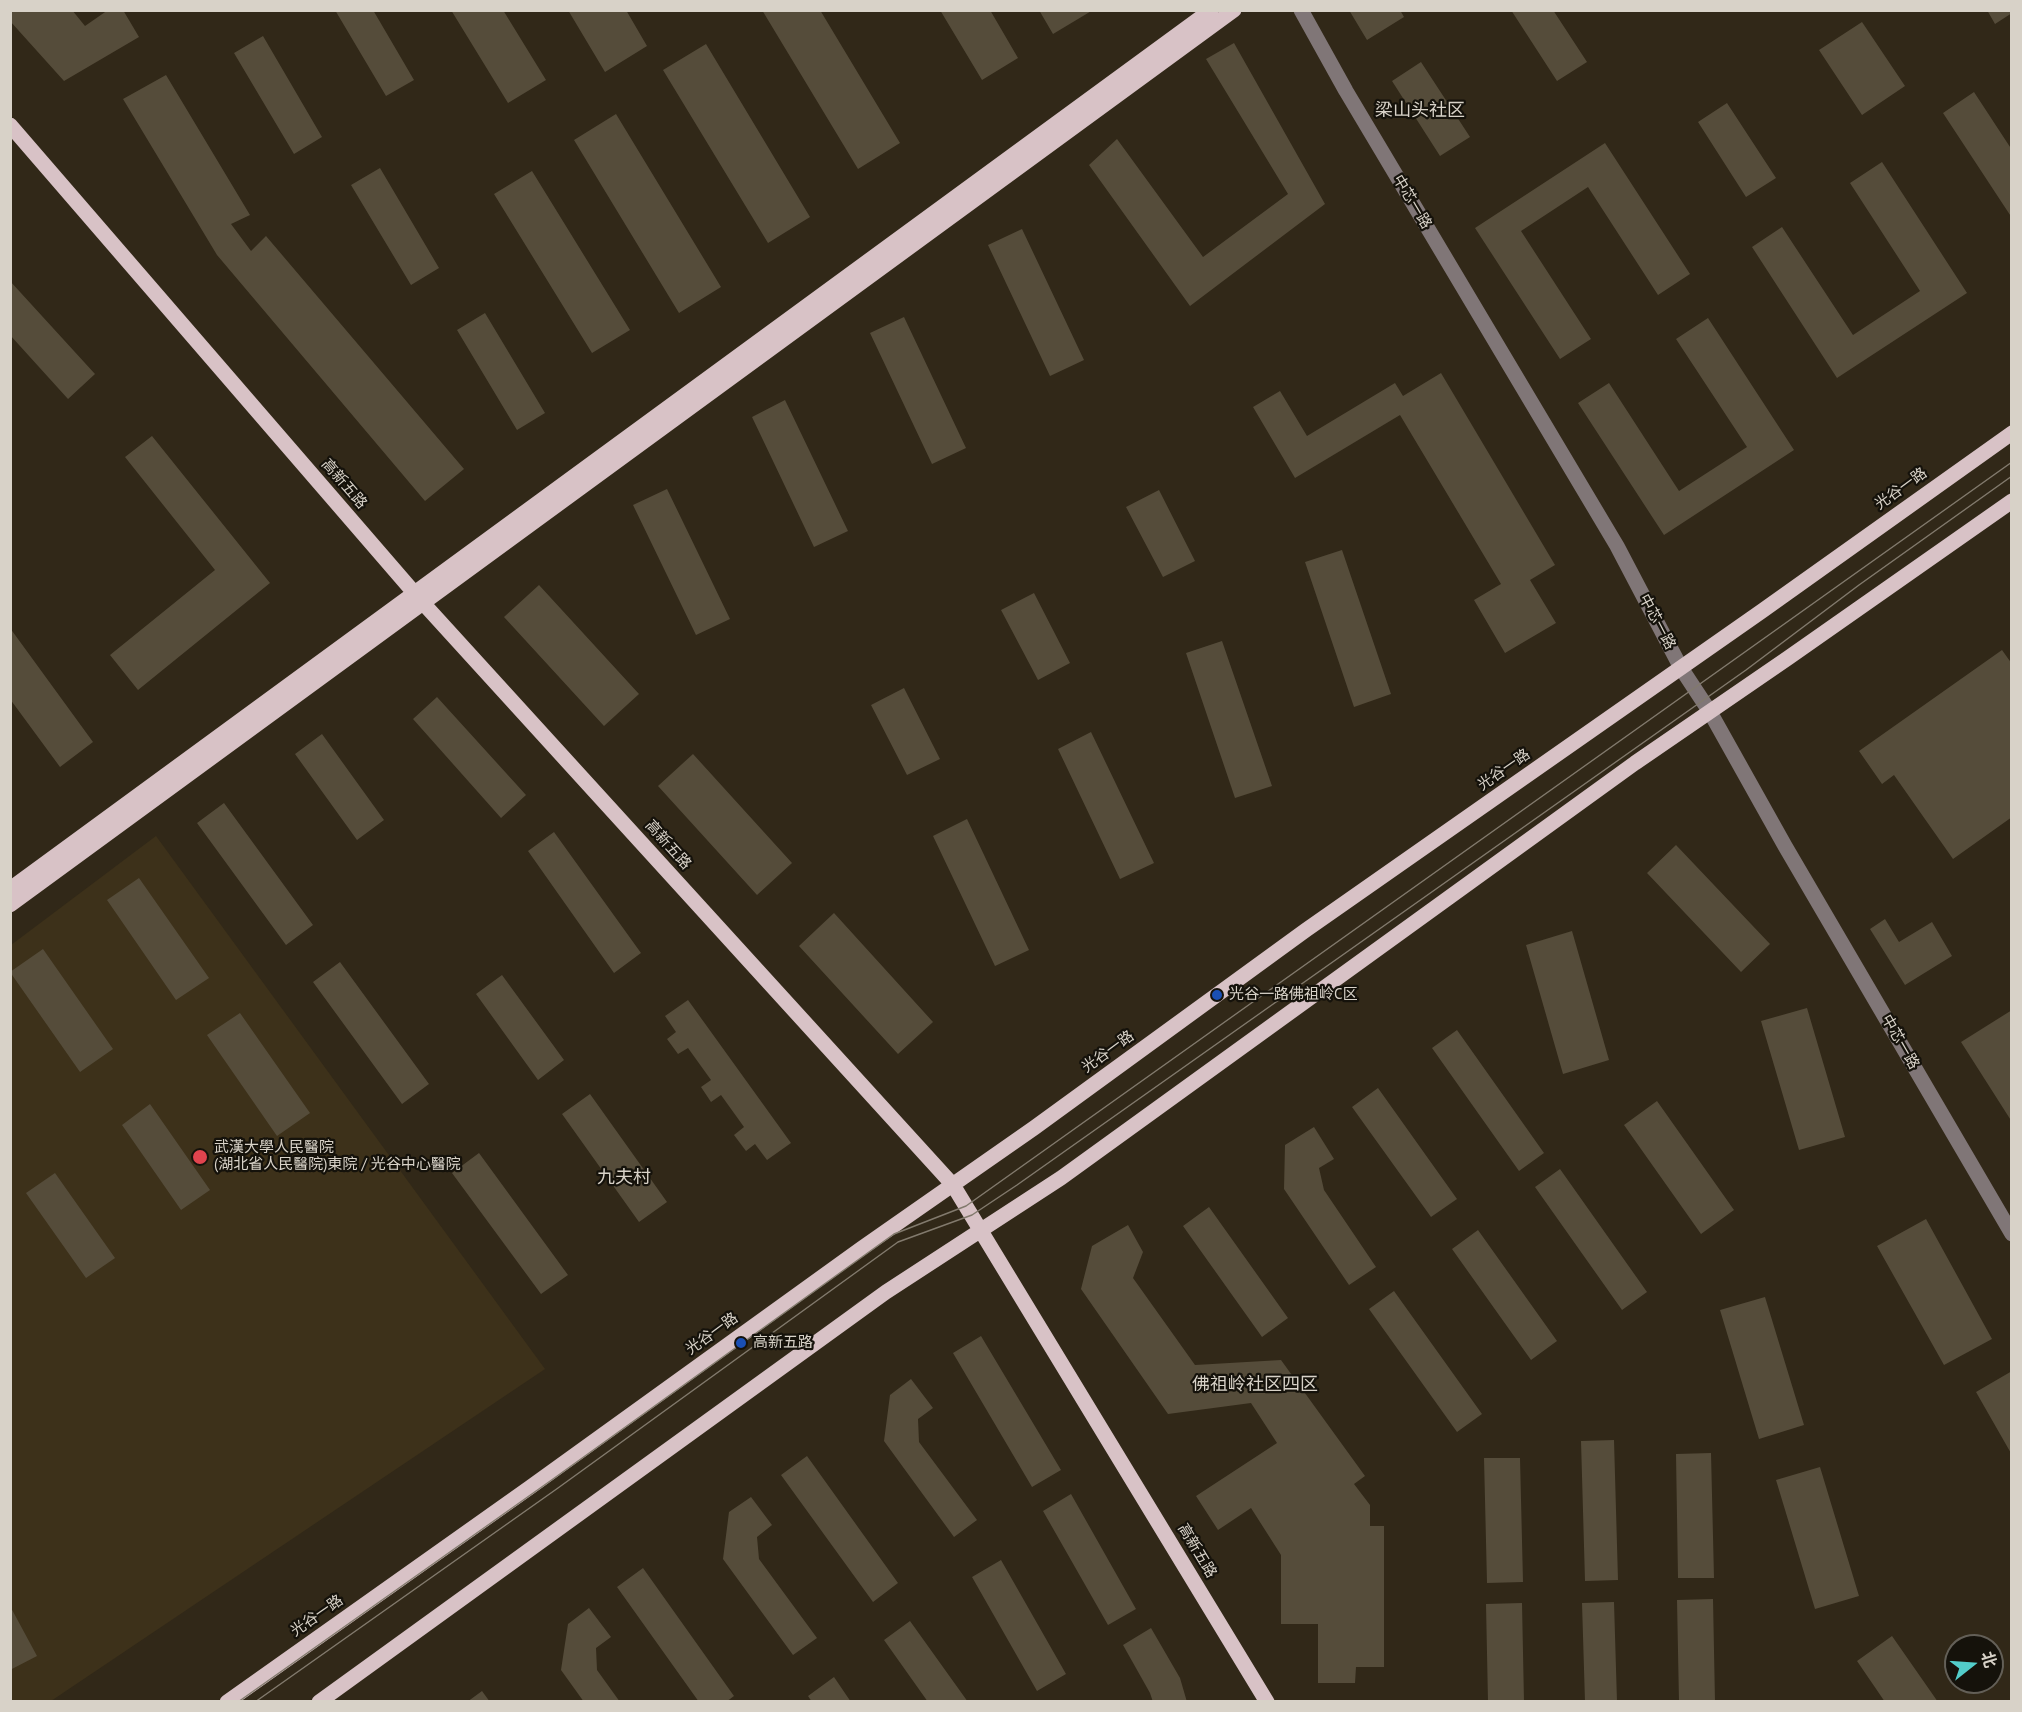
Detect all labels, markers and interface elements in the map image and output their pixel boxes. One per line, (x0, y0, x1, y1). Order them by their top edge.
district label: 梁山头社区 (1375, 100, 1465, 122)
street label: 中芯一路 (1389, 172, 1435, 232)
street label: 高新五路 (318, 455, 370, 513)
street label: 光谷一路 (1871, 464, 1931, 514)
street label: 中芯一路 (1635, 591, 1679, 653)
street label: 光谷一路 (1474, 745, 1534, 795)
street label: 高新五路 (641, 817, 695, 873)
place label: 光谷一路佛祖岭C区 (1229, 986, 1358, 1004)
marker: 光谷一路佛祖岭C区 (1210, 988, 1224, 1002)
street label: 中芯一路 (1877, 1012, 1923, 1072)
street label: 光谷一路 (1078, 1027, 1138, 1077)
place label: 武漢大學人民醫院 (湖北省人民醫院)東院 / 光谷中心醫院 (214, 1139, 461, 1174)
marker: 武漢大學人民醫院 (湖北省人民醫院)東院 / 光谷中心醫院 (191, 1148, 209, 1166)
district label: 九夫村 (597, 1167, 651, 1189)
street label: 光谷一路 (682, 1309, 742, 1359)
place label: 高新五路 (753, 1334, 813, 1352)
marker: 高新五路 (734, 1336, 748, 1350)
district label: 佛祖岭社区四区 (1192, 1374, 1318, 1396)
street label: 高新五路 (1174, 1521, 1220, 1581)
street label: 光谷一路 (287, 1591, 347, 1641)
north arrow (1944, 1634, 2004, 1694)
text: 北 (1977, 1649, 2001, 1670)

